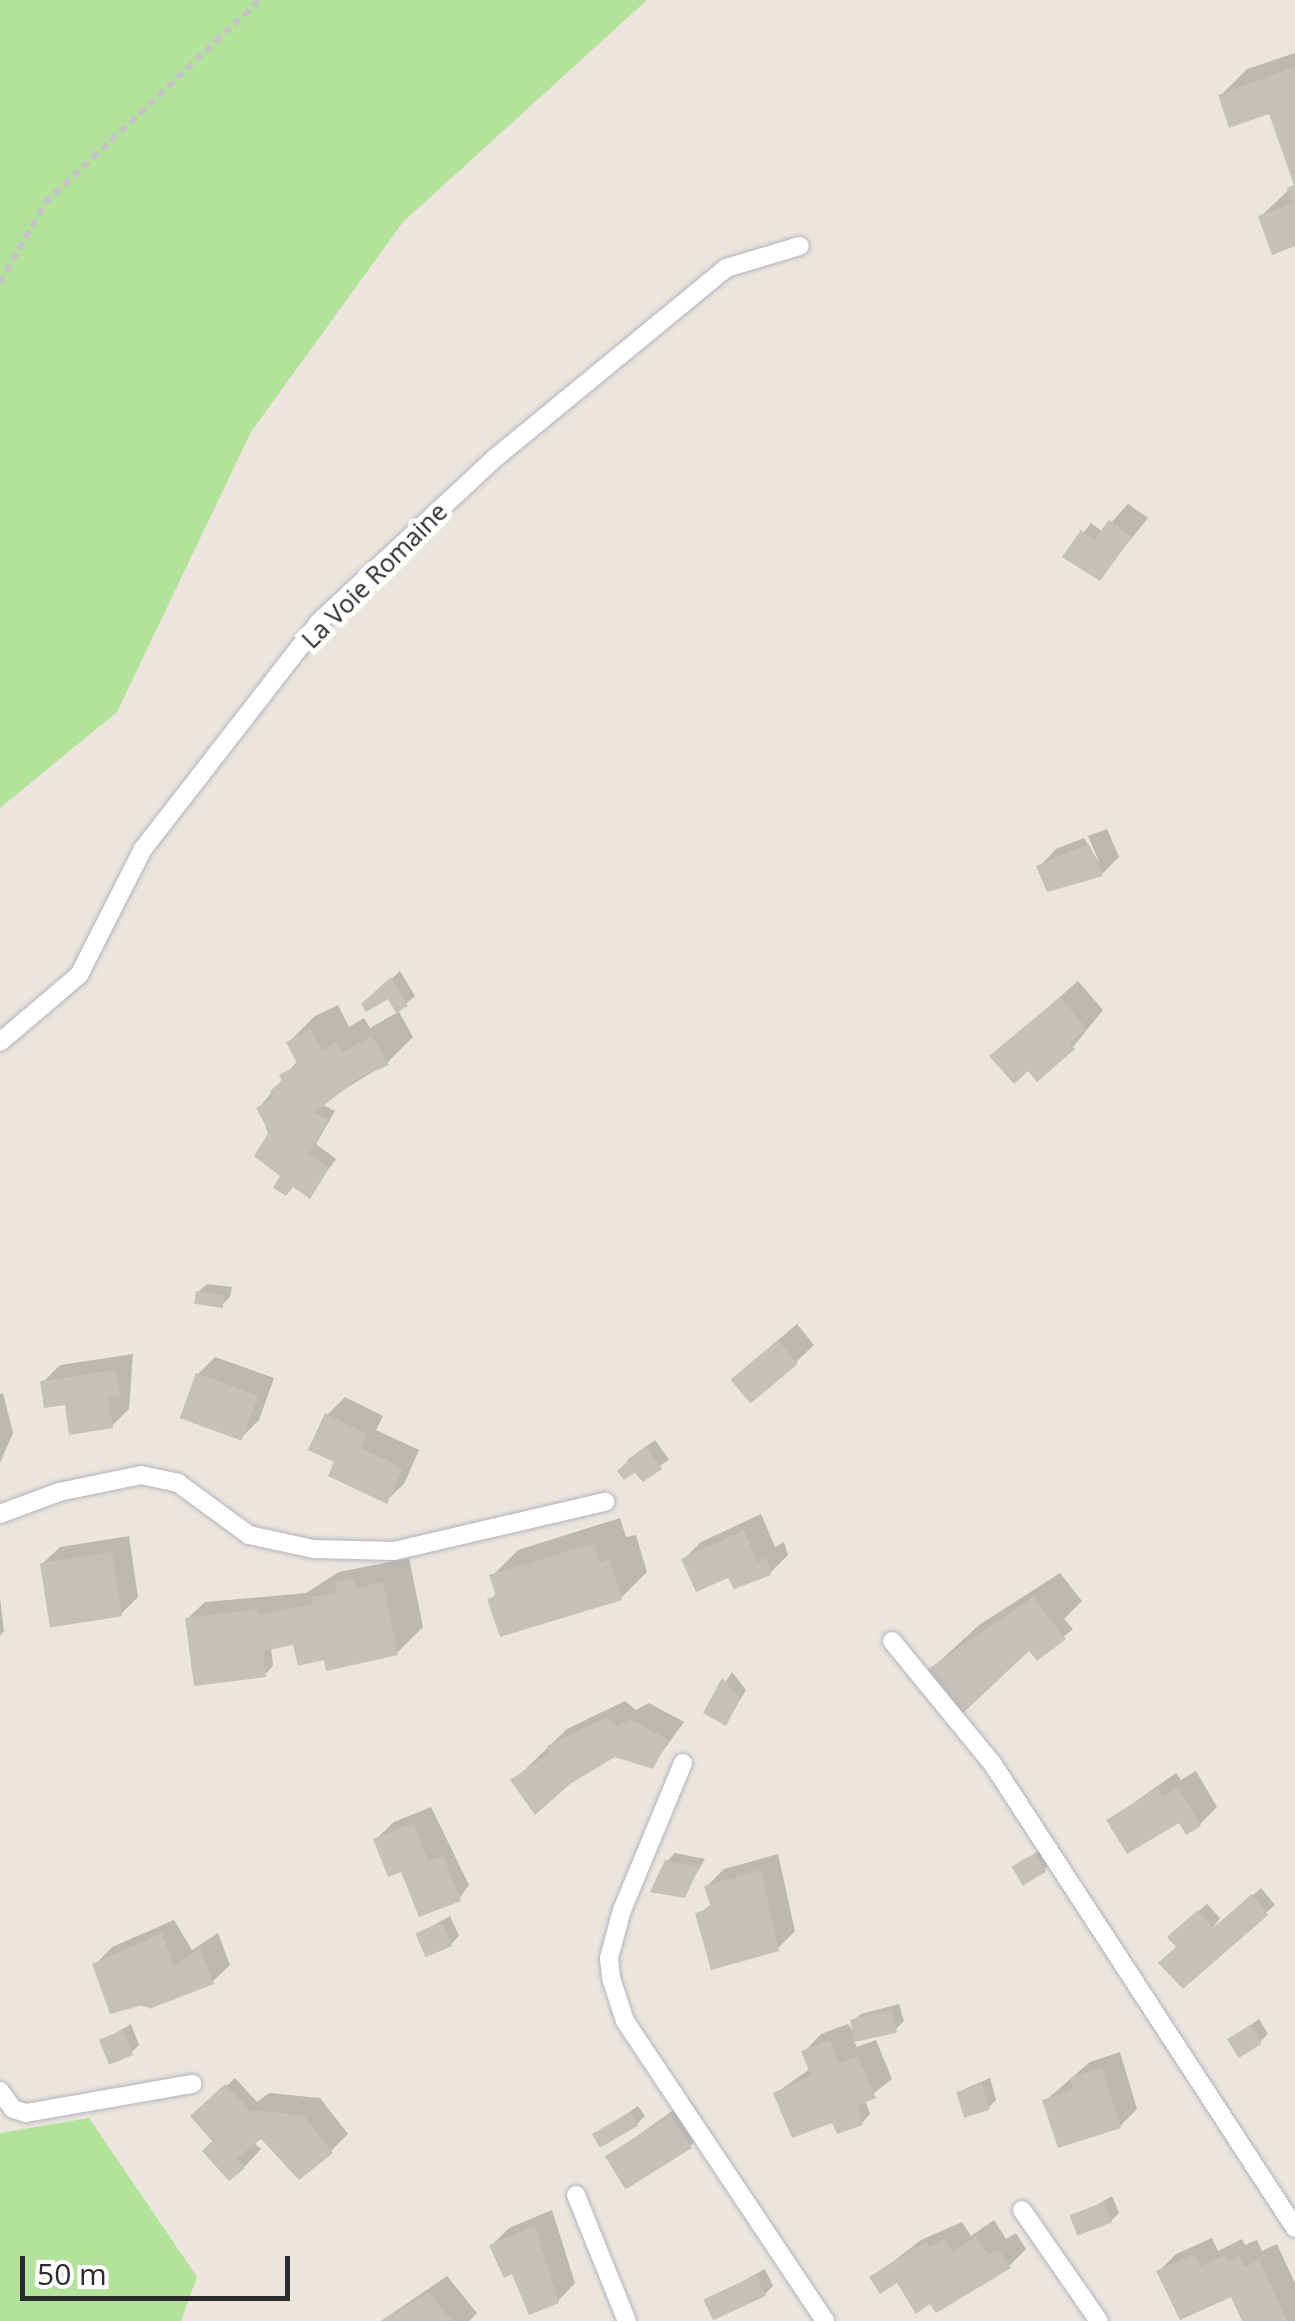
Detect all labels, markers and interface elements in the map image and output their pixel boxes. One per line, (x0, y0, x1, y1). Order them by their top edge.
street label: La Voie Romaine (295, 496, 453, 654)
scale bar (25, 2236, 295, 2298)
text: 50 m (37, 2253, 107, 2294)

